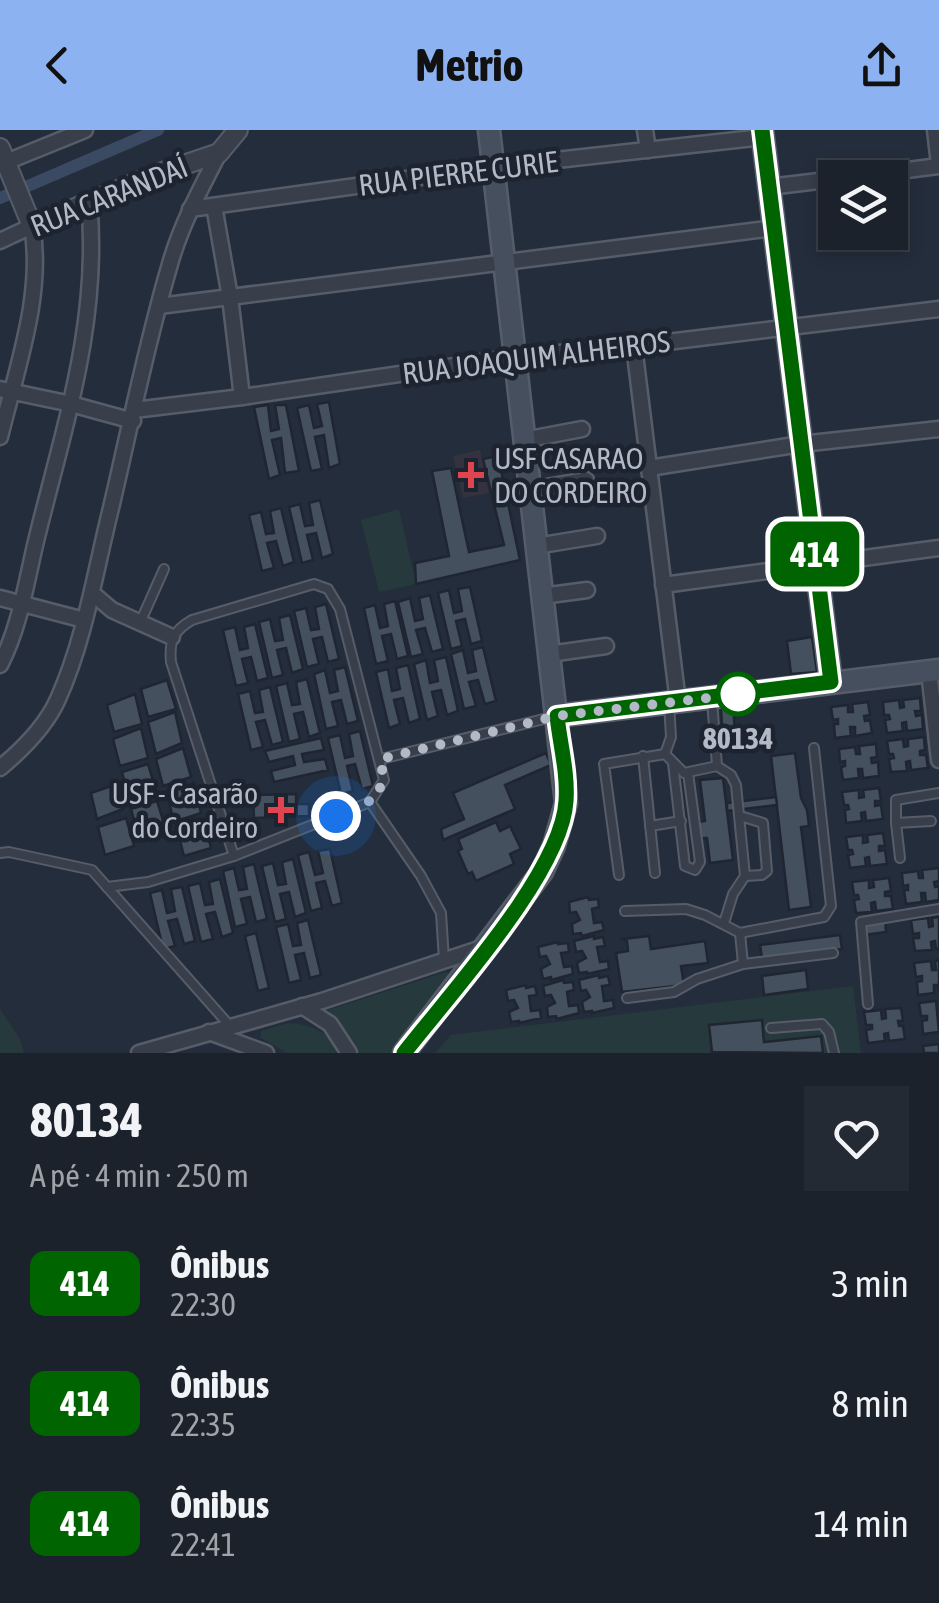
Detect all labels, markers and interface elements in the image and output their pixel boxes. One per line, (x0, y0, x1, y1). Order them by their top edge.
icon: back (30, 38, 85, 93)
icon: share (854, 38, 909, 93)
text: Metrio (415, 39, 524, 91)
street label: RUA PIERRE CURIE (357, 144, 560, 202)
street label: RUA CARANDAÍ (26, 149, 192, 243)
map controls (818, 160, 908, 250)
button: layers (818, 160, 908, 250)
street label: RUA JOAQUIM ALHEIROS (400, 324, 672, 390)
place label: USF CASARAO DO CORDEIRO (494, 441, 647, 509)
marker: USF CASARAO DO CORDEIRO (458, 462, 484, 488)
line badge: 414 (758, 522, 872, 586)
text: 414 (790, 534, 840, 574)
marker: 80134 (717, 673, 759, 715)
place label: 80134 (703, 721, 773, 755)
place label: USF - Casarão do Cordeiro (112, 776, 258, 844)
your location (311, 791, 361, 841)
marker: USF - Casarão do Cordeiro (268, 797, 294, 823)
button: heart (804, 1086, 909, 1191)
text: 80134 (30, 1092, 143, 1147)
text: A pé · 4 min · 250 m (30, 1157, 249, 1194)
text: Ônibus (170, 1243, 269, 1286)
text: 3 min (831, 1262, 909, 1305)
text: 414 (60, 1263, 110, 1303)
text: 22:30 (170, 1286, 236, 1323)
text: Ônibus (170, 1363, 269, 1406)
text: 8 min (831, 1382, 909, 1425)
text: 414 (60, 1383, 110, 1423)
text: 22:35 (170, 1406, 236, 1443)
text: Ônibus (170, 1483, 269, 1526)
text: 14 min (814, 1502, 909, 1545)
text: 414 (60, 1503, 110, 1543)
text: 22:41 (170, 1526, 236, 1563)

